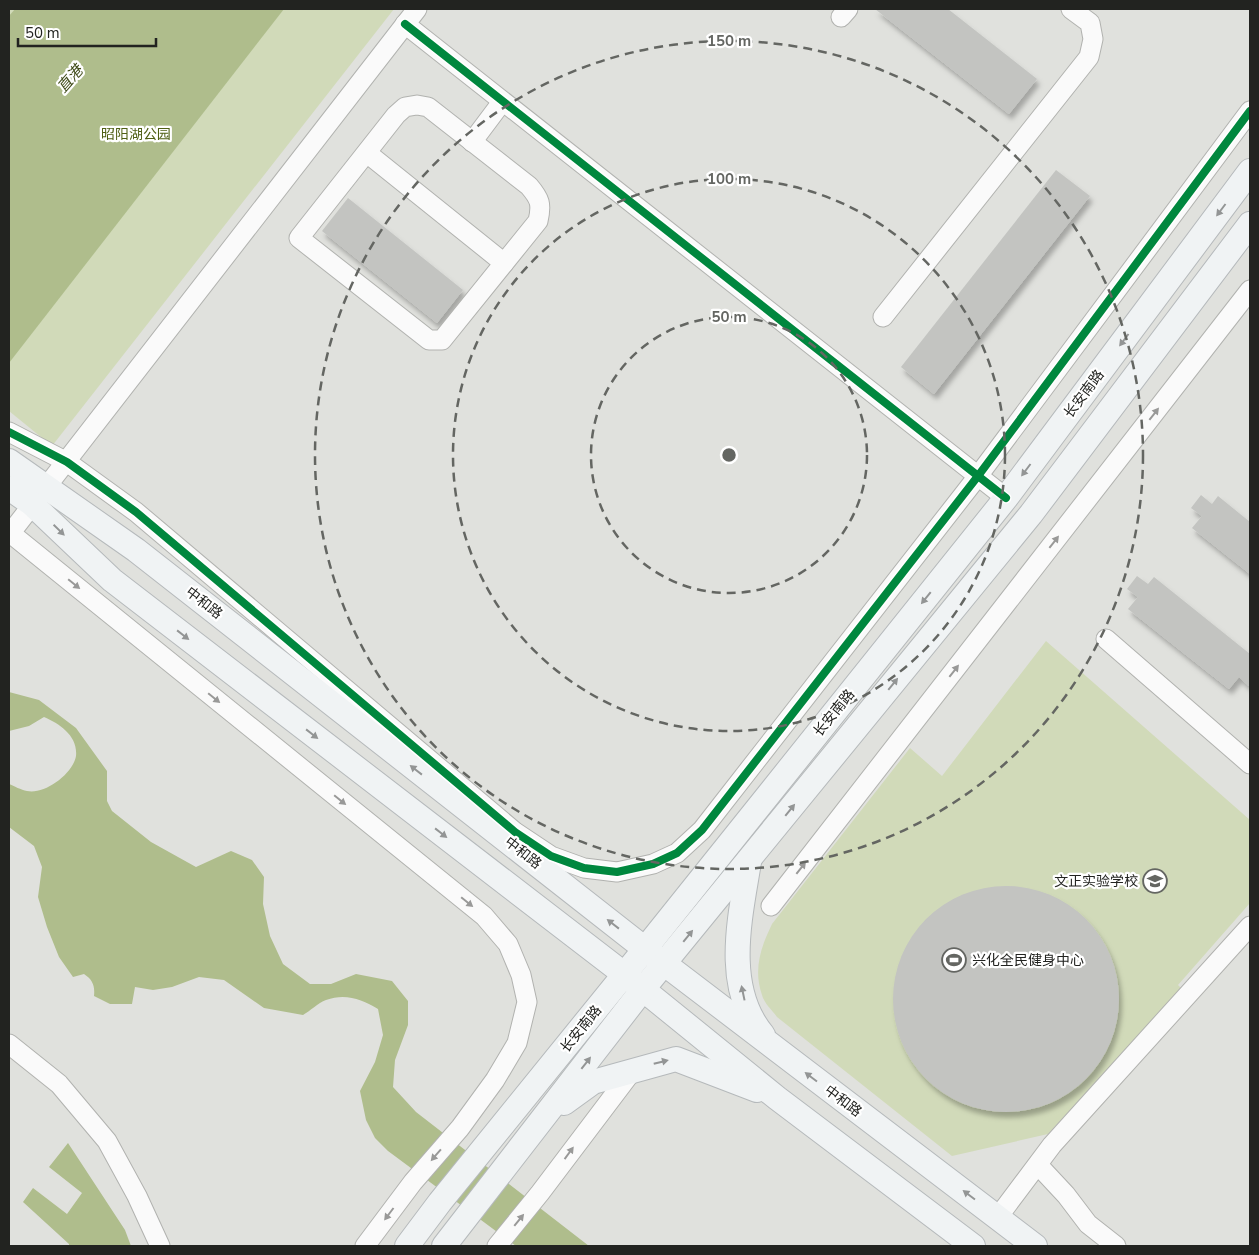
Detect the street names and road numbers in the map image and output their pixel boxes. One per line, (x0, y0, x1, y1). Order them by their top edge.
street label: 长安南路 (1060, 366, 1108, 422)
street label: 中和路 (182, 583, 226, 623)
street label: 长安南路 (809, 685, 859, 741)
street label: 中和路 (501, 833, 545, 873)
street label: 长安南路 (556, 1001, 606, 1057)
street label: 中和路 (821, 1081, 865, 1121)

